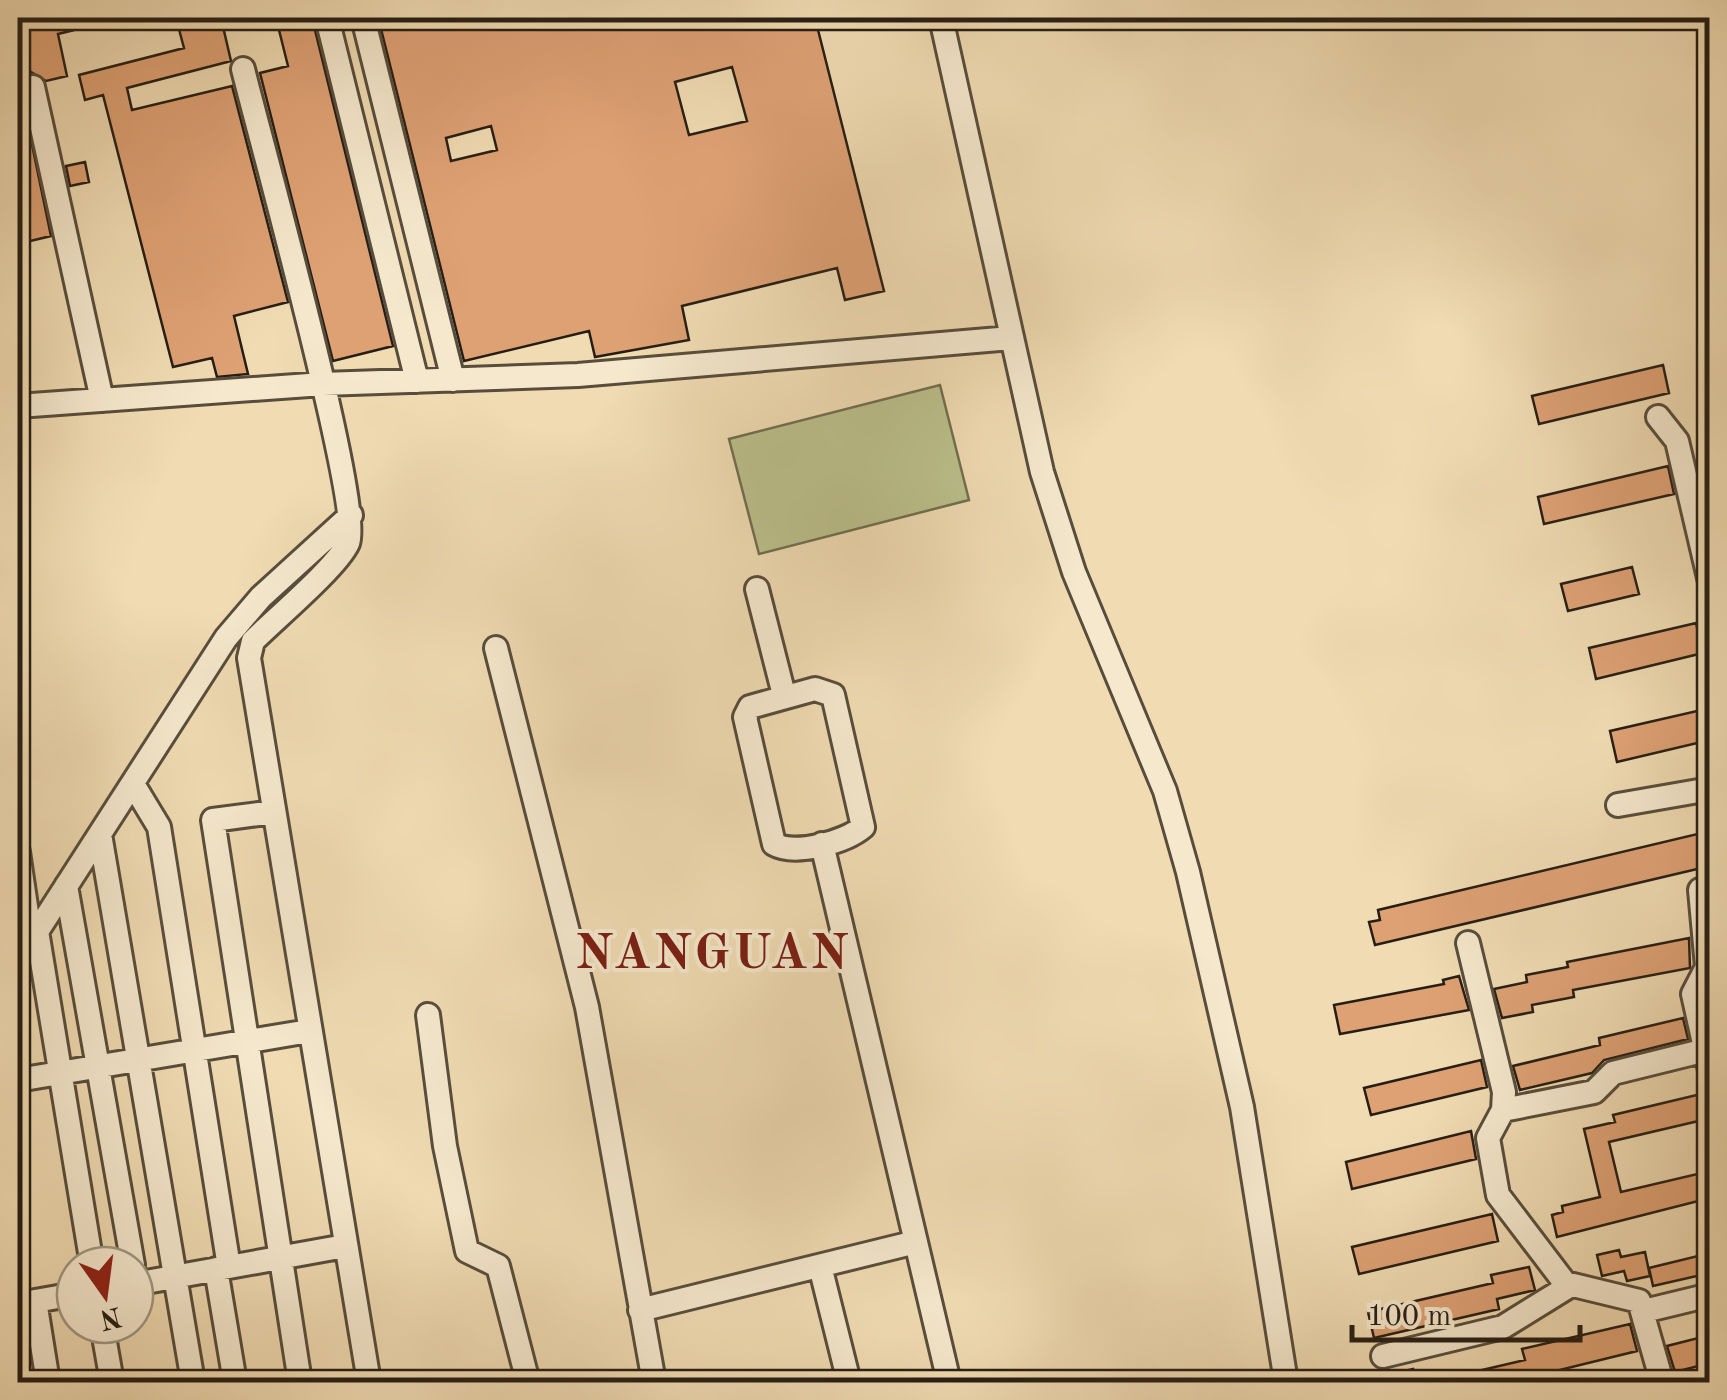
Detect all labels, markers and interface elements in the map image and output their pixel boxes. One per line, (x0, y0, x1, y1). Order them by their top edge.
district label: NANGUAN (575, 930, 851, 980)
north arrow (55, 1245, 155, 1345)
scale bar (1352, 1280, 1580, 1342)
text: N (96, 1300, 124, 1333)
text: 100 m (1367, 1302, 1451, 1332)

